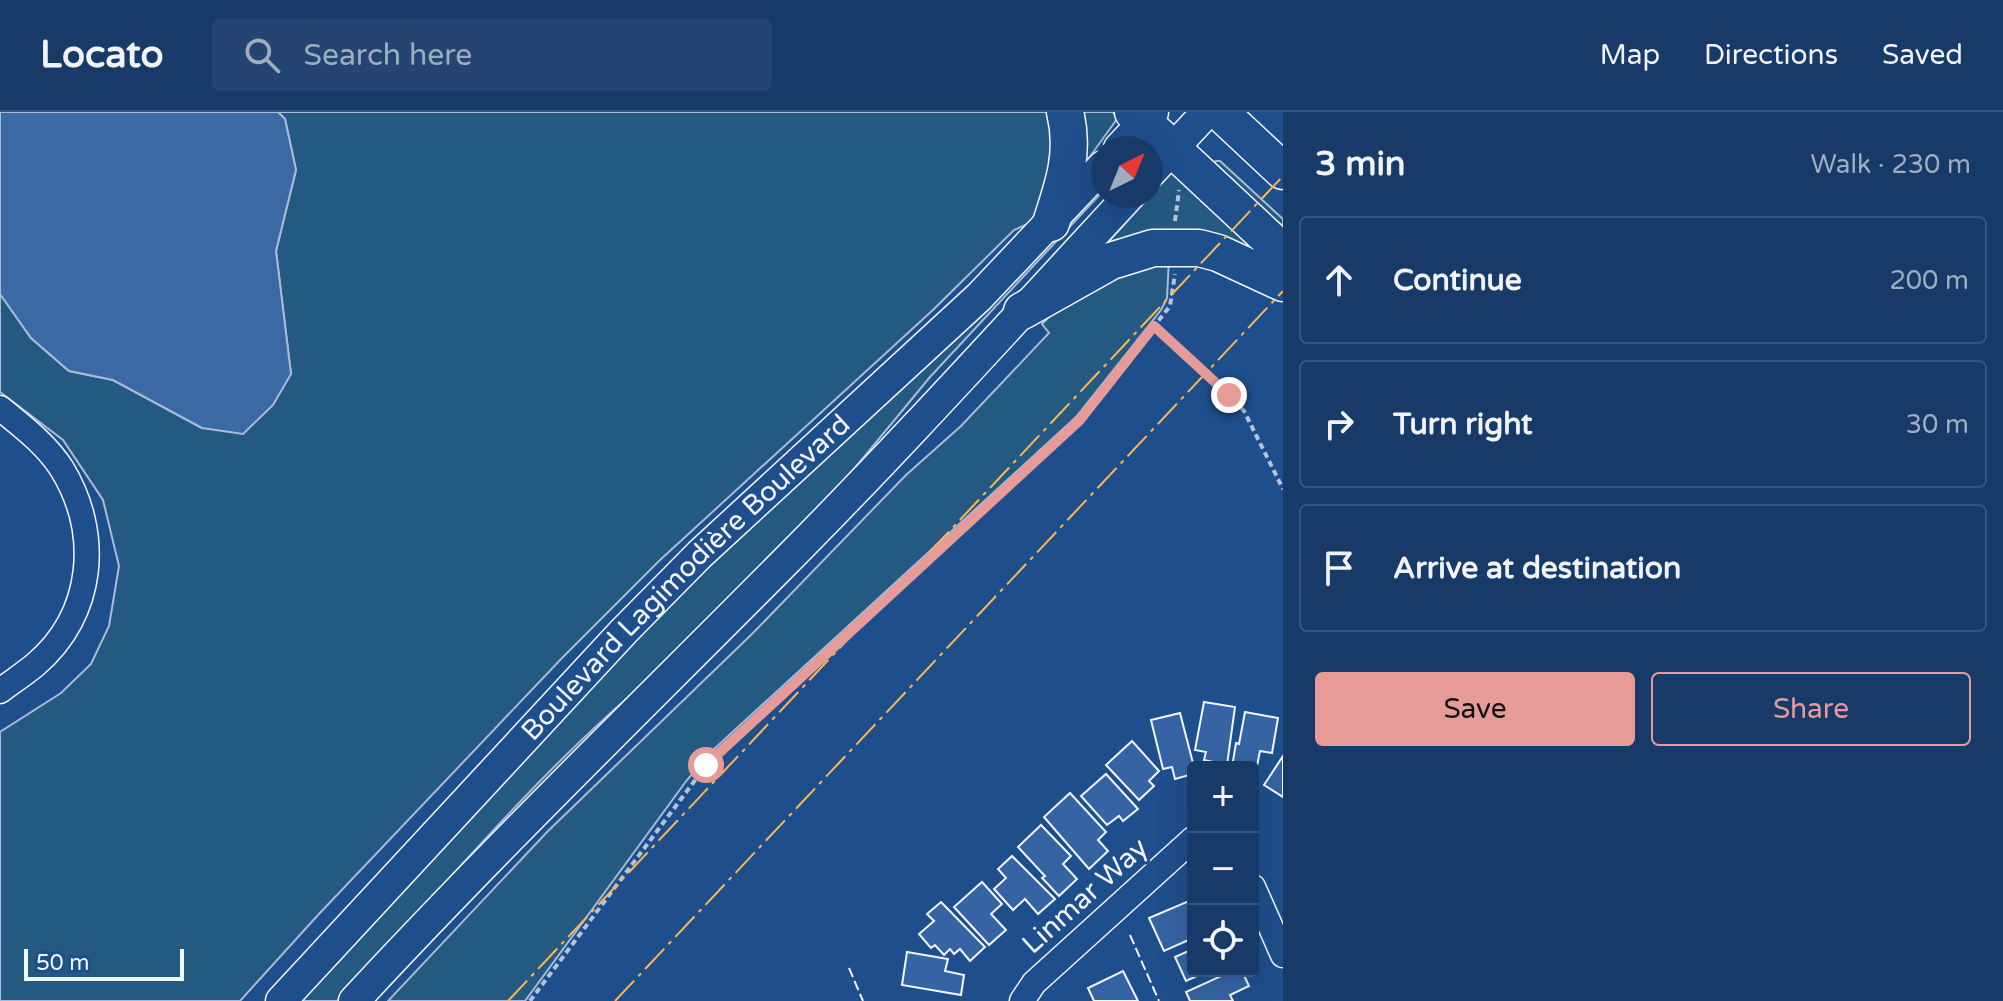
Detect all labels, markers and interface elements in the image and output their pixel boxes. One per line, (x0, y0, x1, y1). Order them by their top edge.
search box (212, 19, 772, 91)
text: Locato (40, 32, 164, 78)
icon: search (240, 33, 284, 77)
text: Search here (304, 37, 472, 74)
text: Map (1600, 38, 1660, 72)
text: Directions (1704, 38, 1838, 72)
text: Saved (1882, 38, 1963, 72)
north arrow (1091, 136, 1163, 208)
text: 3 min (1315, 144, 1406, 185)
text: Walk · 230 m (1811, 149, 1971, 180)
icon: ahead (1317, 258, 1361, 302)
text: Continue (1393, 262, 1522, 299)
text: 200 m (1889, 265, 1969, 296)
route end (1211, 377, 1247, 413)
icon: right (1317, 402, 1361, 446)
text: Turn right (1393, 406, 1533, 443)
street label: Boulevard Lagimodière Boulevard (514, 407, 857, 748)
text: 30 m (1906, 409, 1969, 440)
icon: arrive (1317, 546, 1361, 590)
text: Arrive at destination (1393, 550, 1681, 587)
button: Save (1315, 672, 1635, 746)
button: Share (1651, 672, 1971, 746)
route start (688, 747, 724, 783)
map controls (1187, 761, 1259, 977)
button: + (1187, 761, 1259, 833)
street label: Linmar Way (1015, 831, 1155, 961)
button: − (1187, 833, 1259, 905)
button: locate (1187, 905, 1259, 977)
scale bar (24, 945, 184, 981)
text: 50 m (36, 950, 90, 976)

